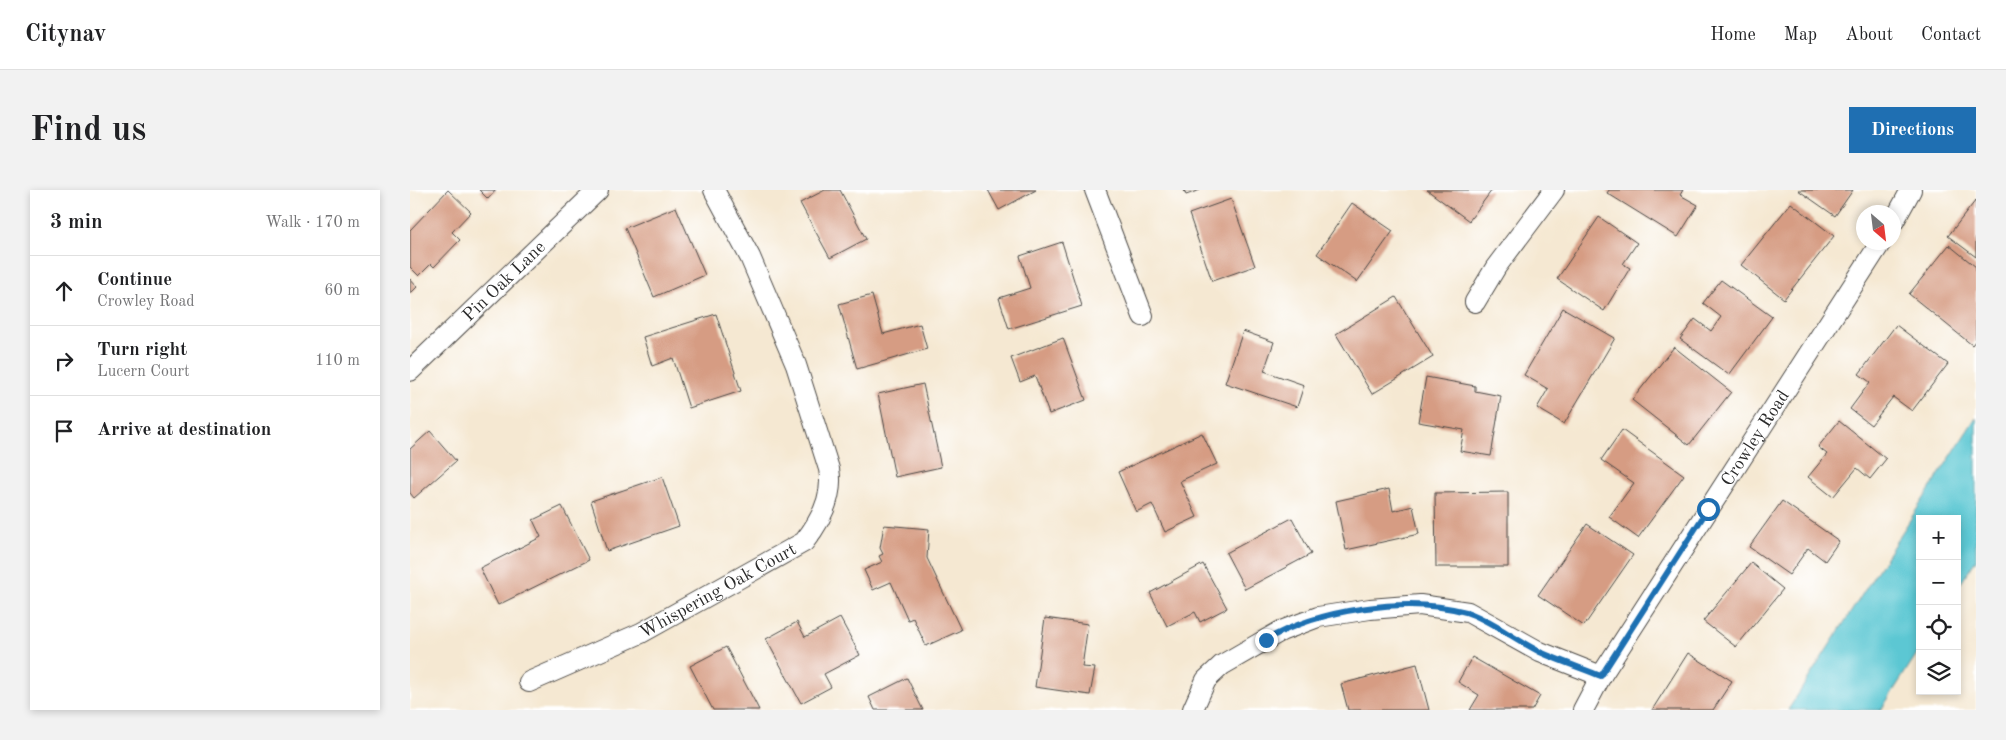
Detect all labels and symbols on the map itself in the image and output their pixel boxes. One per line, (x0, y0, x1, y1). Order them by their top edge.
north arrow (1856, 205, 1901, 250)
street label: Pin Oak Lane (460, 238, 549, 325)
street label: Crowley Road (1718, 387, 1793, 489)
route start (1697, 498, 1720, 521)
street label: Whispering Oak Court (637, 540, 799, 642)
route end (1255, 629, 1278, 652)

